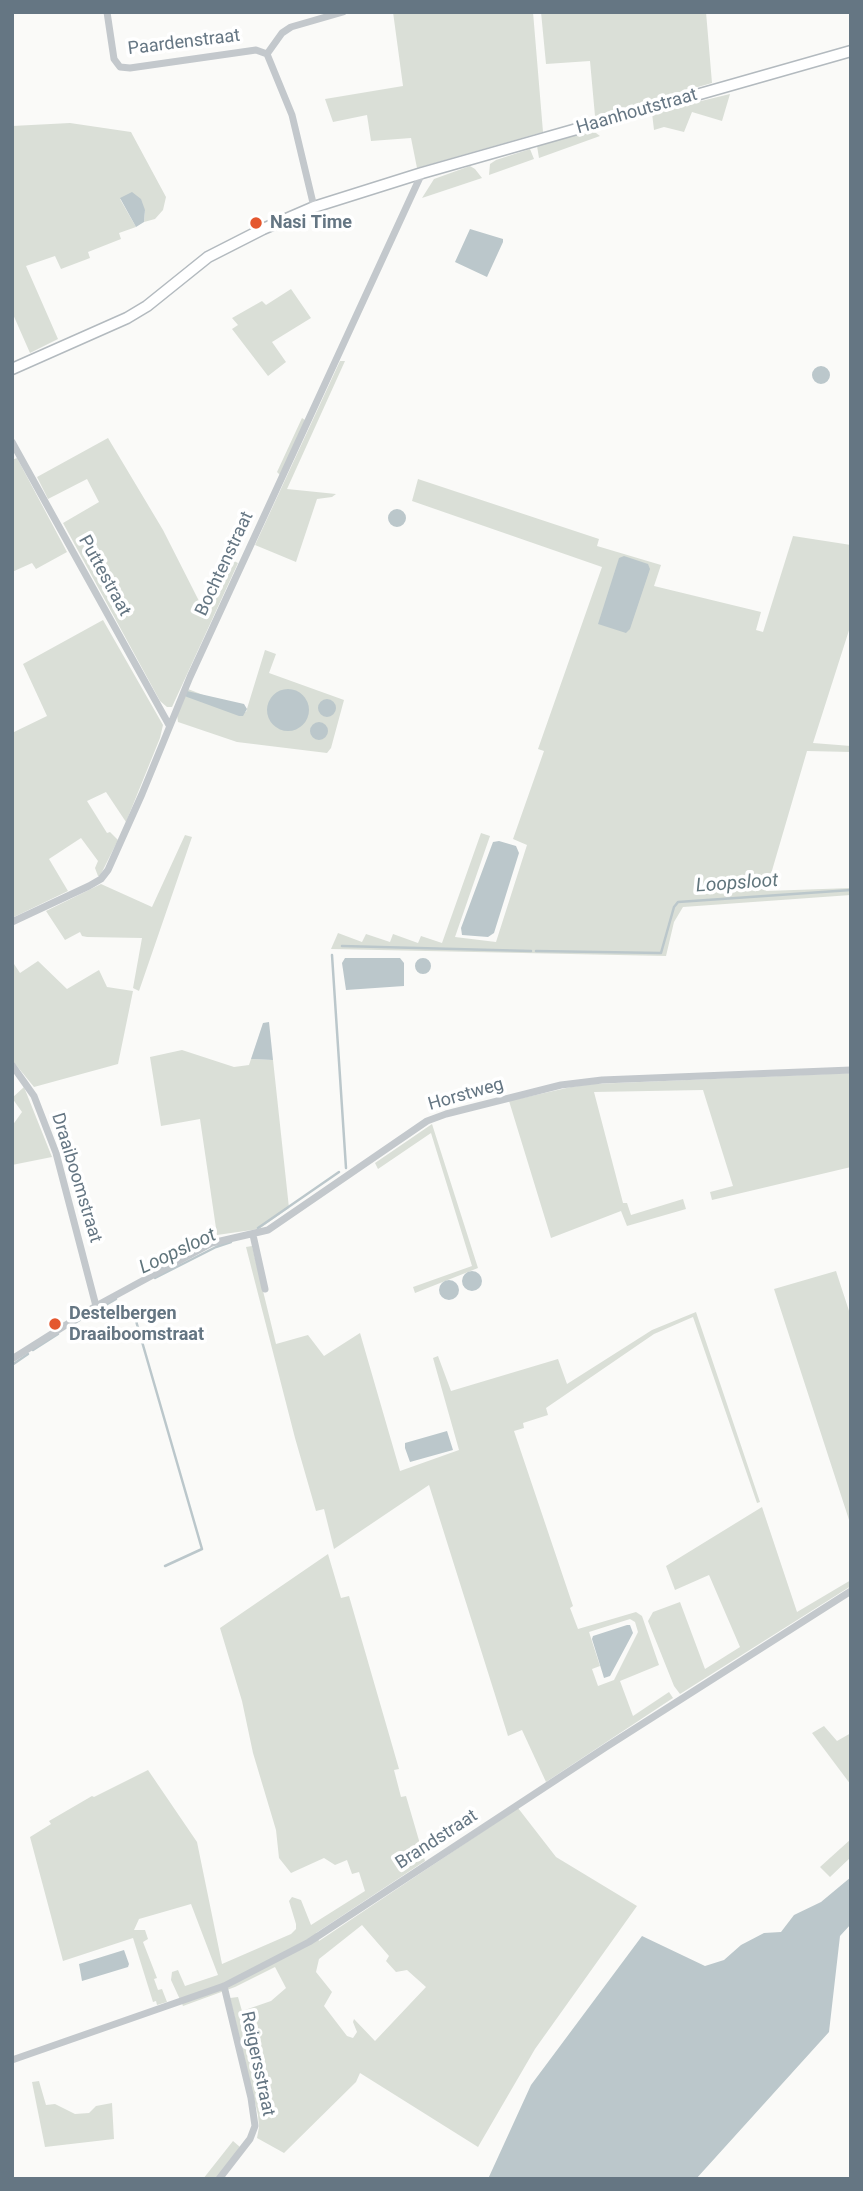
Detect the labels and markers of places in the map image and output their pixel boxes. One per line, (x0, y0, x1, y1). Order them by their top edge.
place label: Nasi Time (270, 212, 352, 234)
marker: Nasi Time (248, 215, 264, 231)
place label: Destelbergen Draaiboomstraat (69, 1303, 204, 1346)
marker: Destelbergen Draaiboomstraat (47, 1316, 63, 1332)

